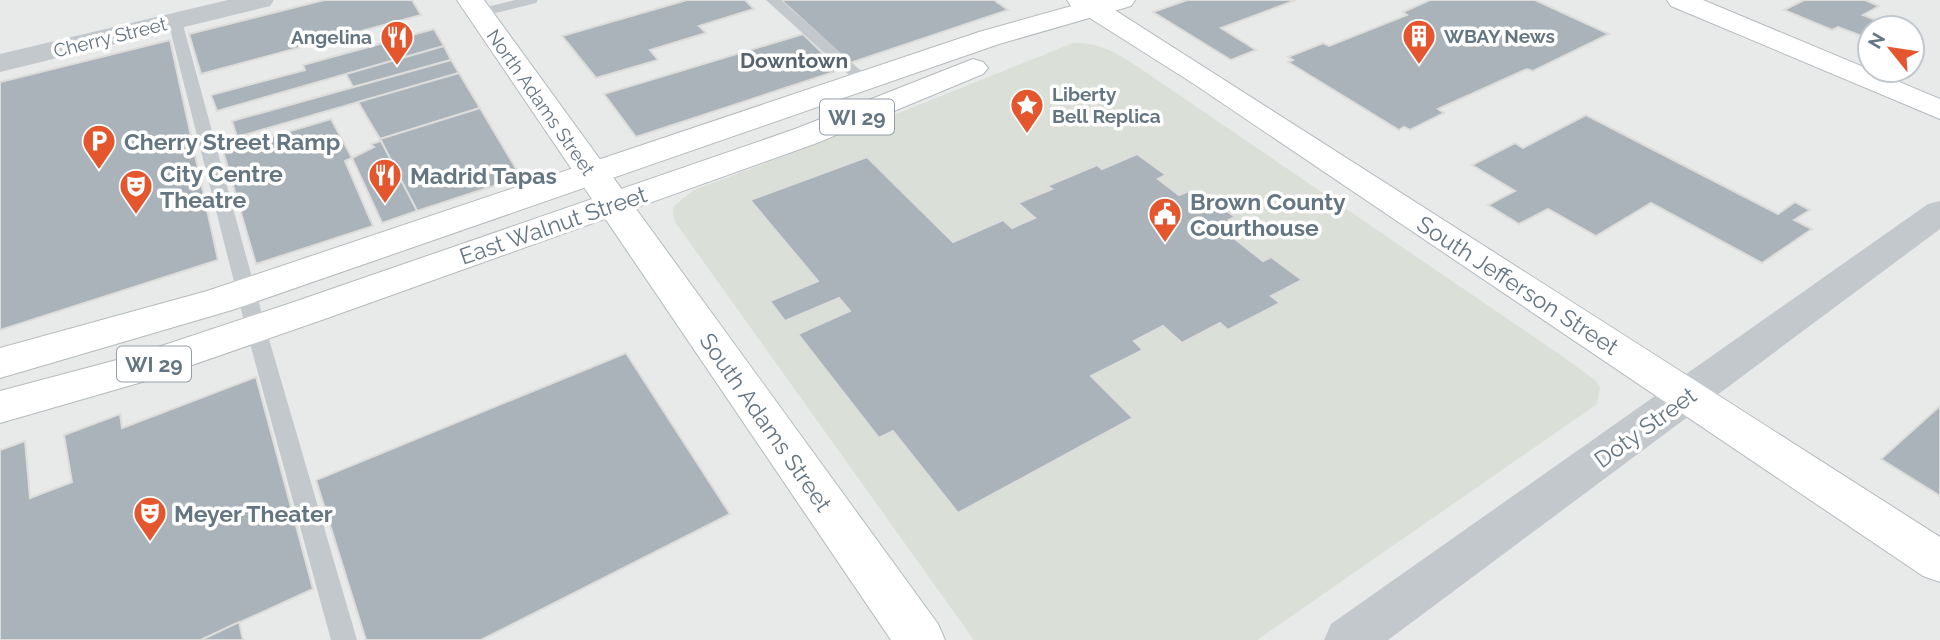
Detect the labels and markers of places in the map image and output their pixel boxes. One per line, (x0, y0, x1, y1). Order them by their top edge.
building icon: WBAY News (1400, 17, 1438, 66)
restaurant icon: Angelina (378, 18, 416, 67)
place label: WBAY News (1444, 25, 1555, 47)
place label: Angelina (291, 26, 372, 48)
place label: Liberty Bell Replica (1052, 83, 1161, 127)
place icon: Liberty Bell Replica (1008, 86, 1046, 135)
parking icon: Cherry Street Ramp (80, 122, 118, 171)
place label: Cherry Street Ramp (124, 128, 340, 155)
restaurant icon: Madrid Tapas (366, 156, 404, 205)
place label: City Centre Theatre (160, 160, 283, 213)
place label: Madrid Tapas (410, 162, 557, 189)
theatre icon: City Centre Theatre (117, 167, 155, 216)
place label: Brown County Courthouse (1190, 188, 1346, 241)
public building icon: Brown County Courthouse (1146, 195, 1184, 244)
theatre icon: Meyer Theater (131, 494, 169, 543)
place label: Meyer Theater (174, 500, 333, 527)

